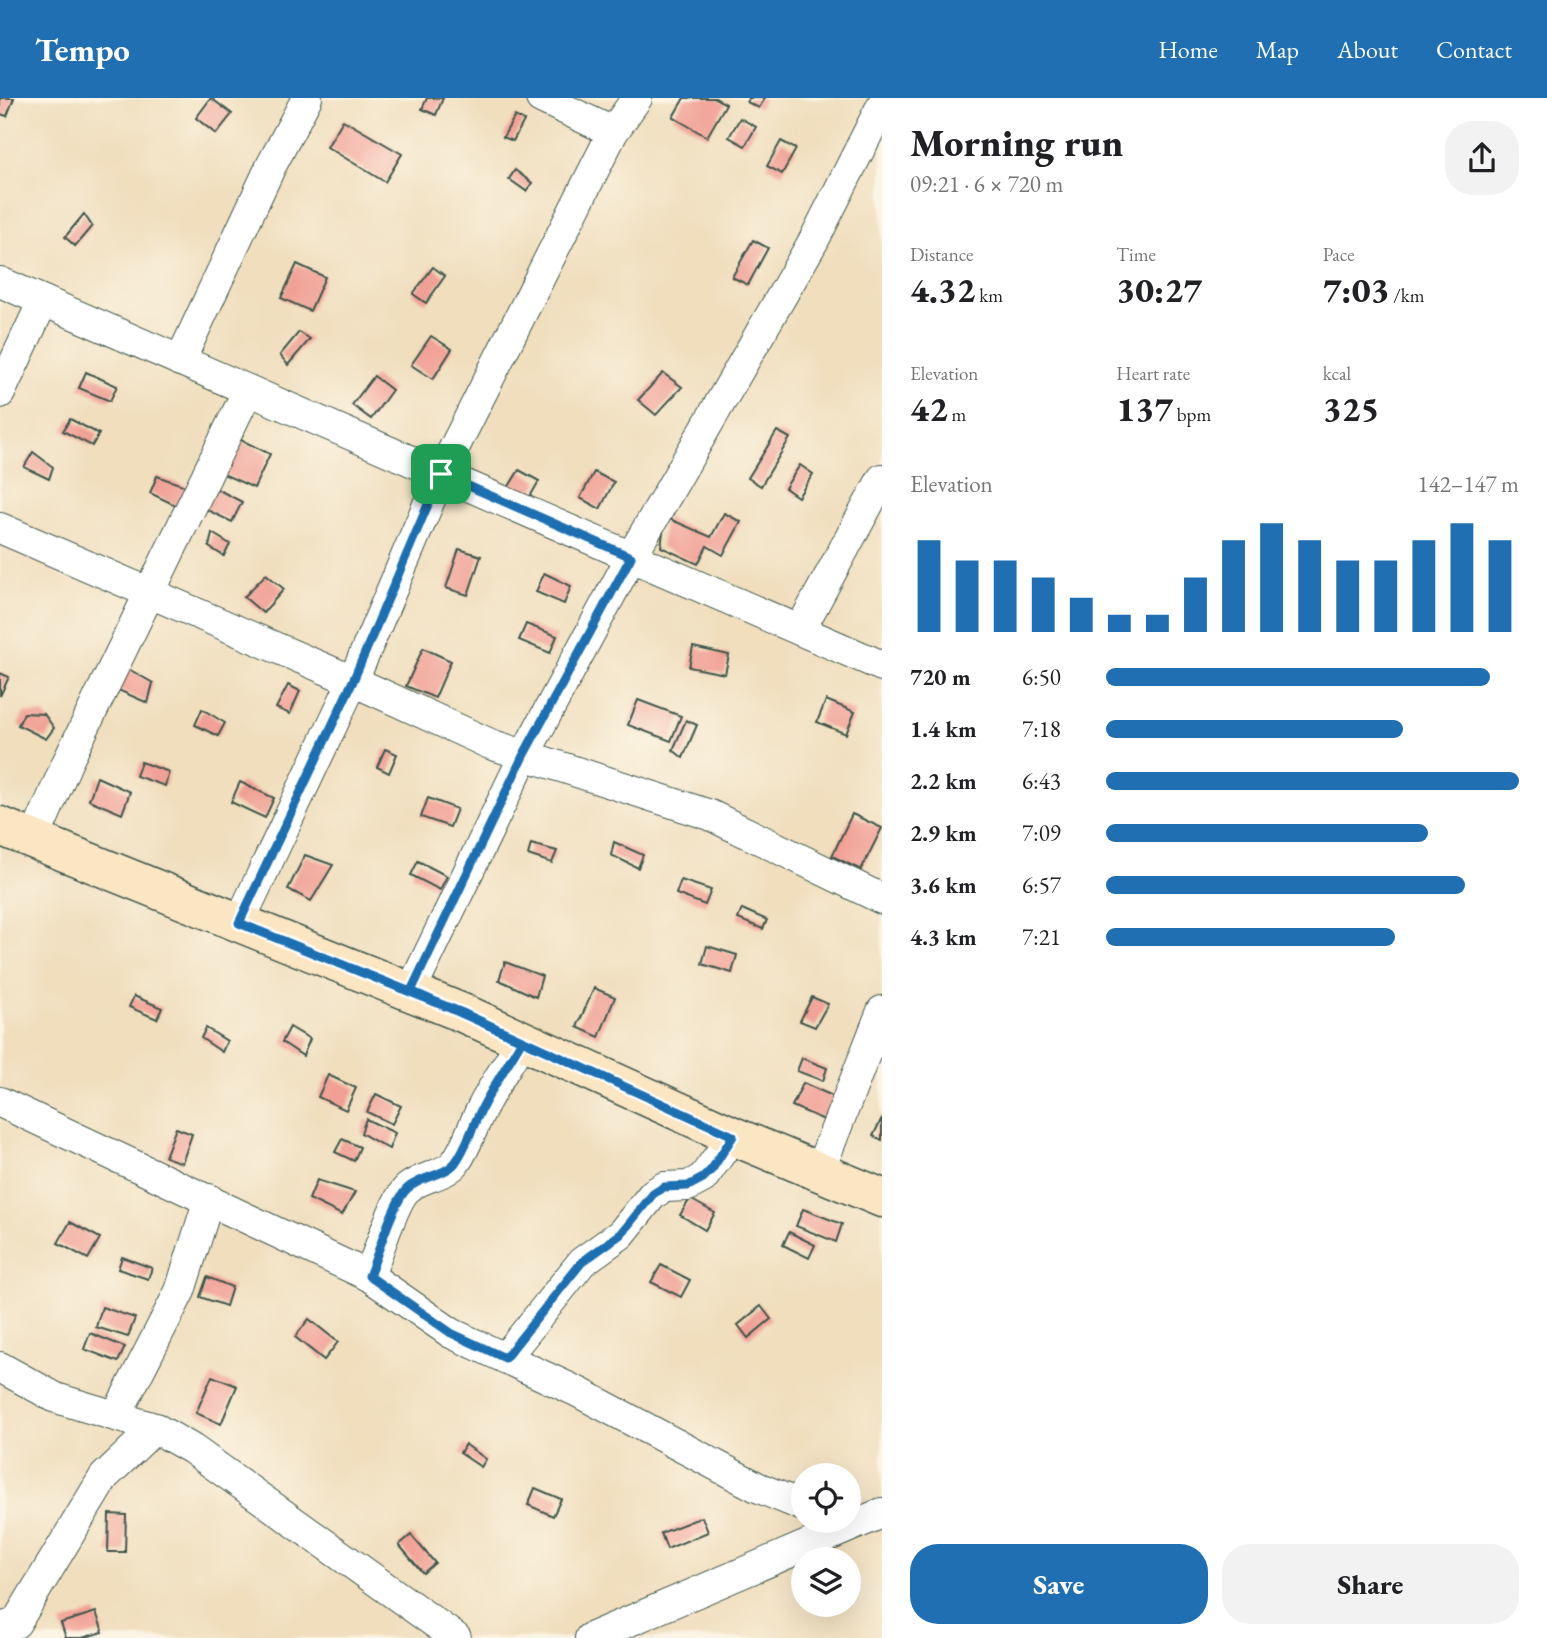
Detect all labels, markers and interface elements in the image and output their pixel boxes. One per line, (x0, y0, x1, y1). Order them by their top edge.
text: Tempo (35, 28, 130, 71)
text: Home (1158, 34, 1218, 65)
text: Map (1256, 34, 1299, 65)
text: About (1337, 34, 1398, 65)
text: Contact (1436, 34, 1512, 65)
text: Morning run (910, 118, 1123, 167)
button: share (1445, 121, 1519, 195)
text: 09:21 · 6 × 720 m (910, 169, 1063, 199)
text: Distance (910, 242, 973, 267)
text: Time (1116, 242, 1156, 267)
text: Pace (1323, 242, 1355, 267)
text: 4.32 (910, 267, 976, 312)
text: 30:27 (1116, 267, 1202, 312)
text: 7:03 (1323, 267, 1389, 312)
text: km (976, 283, 1003, 308)
text: /km (1389, 283, 1425, 308)
text: Elevation (910, 361, 978, 386)
text: Heart rate (1116, 361, 1190, 386)
text: kcal (1323, 361, 1351, 386)
text: 42 (910, 386, 948, 431)
text: 137 (1116, 386, 1173, 431)
text: 325 (1323, 386, 1379, 431)
text: m (948, 402, 966, 427)
text: bpm (1173, 402, 1211, 427)
pin (411, 444, 471, 504)
icon: arrive (422, 455, 460, 493)
text: Elevation (910, 469, 993, 499)
text: 142–147 m (1418, 469, 1519, 499)
text: 720 m (910, 662, 971, 692)
text: 6:50 (1022, 662, 1061, 692)
text: 1.4 km (910, 714, 977, 744)
text: 7:18 (1022, 714, 1061, 744)
text: 2.2 km (910, 766, 977, 796)
text: 6:43 (1022, 766, 1061, 796)
text: 2.9 km (910, 818, 977, 848)
text: 7:09 (1022, 818, 1061, 848)
text: 3.6 km (910, 870, 977, 900)
text: 6:57 (1022, 870, 1061, 900)
text: 4.3 km (910, 922, 977, 952)
text: 7:21 (1022, 922, 1061, 952)
map controls (791, 1463, 861, 1617)
button: locate (791, 1463, 861, 1533)
button: Save (910, 1544, 1208, 1624)
button: Share (1222, 1544, 1519, 1624)
button: layers (791, 1547, 861, 1617)

